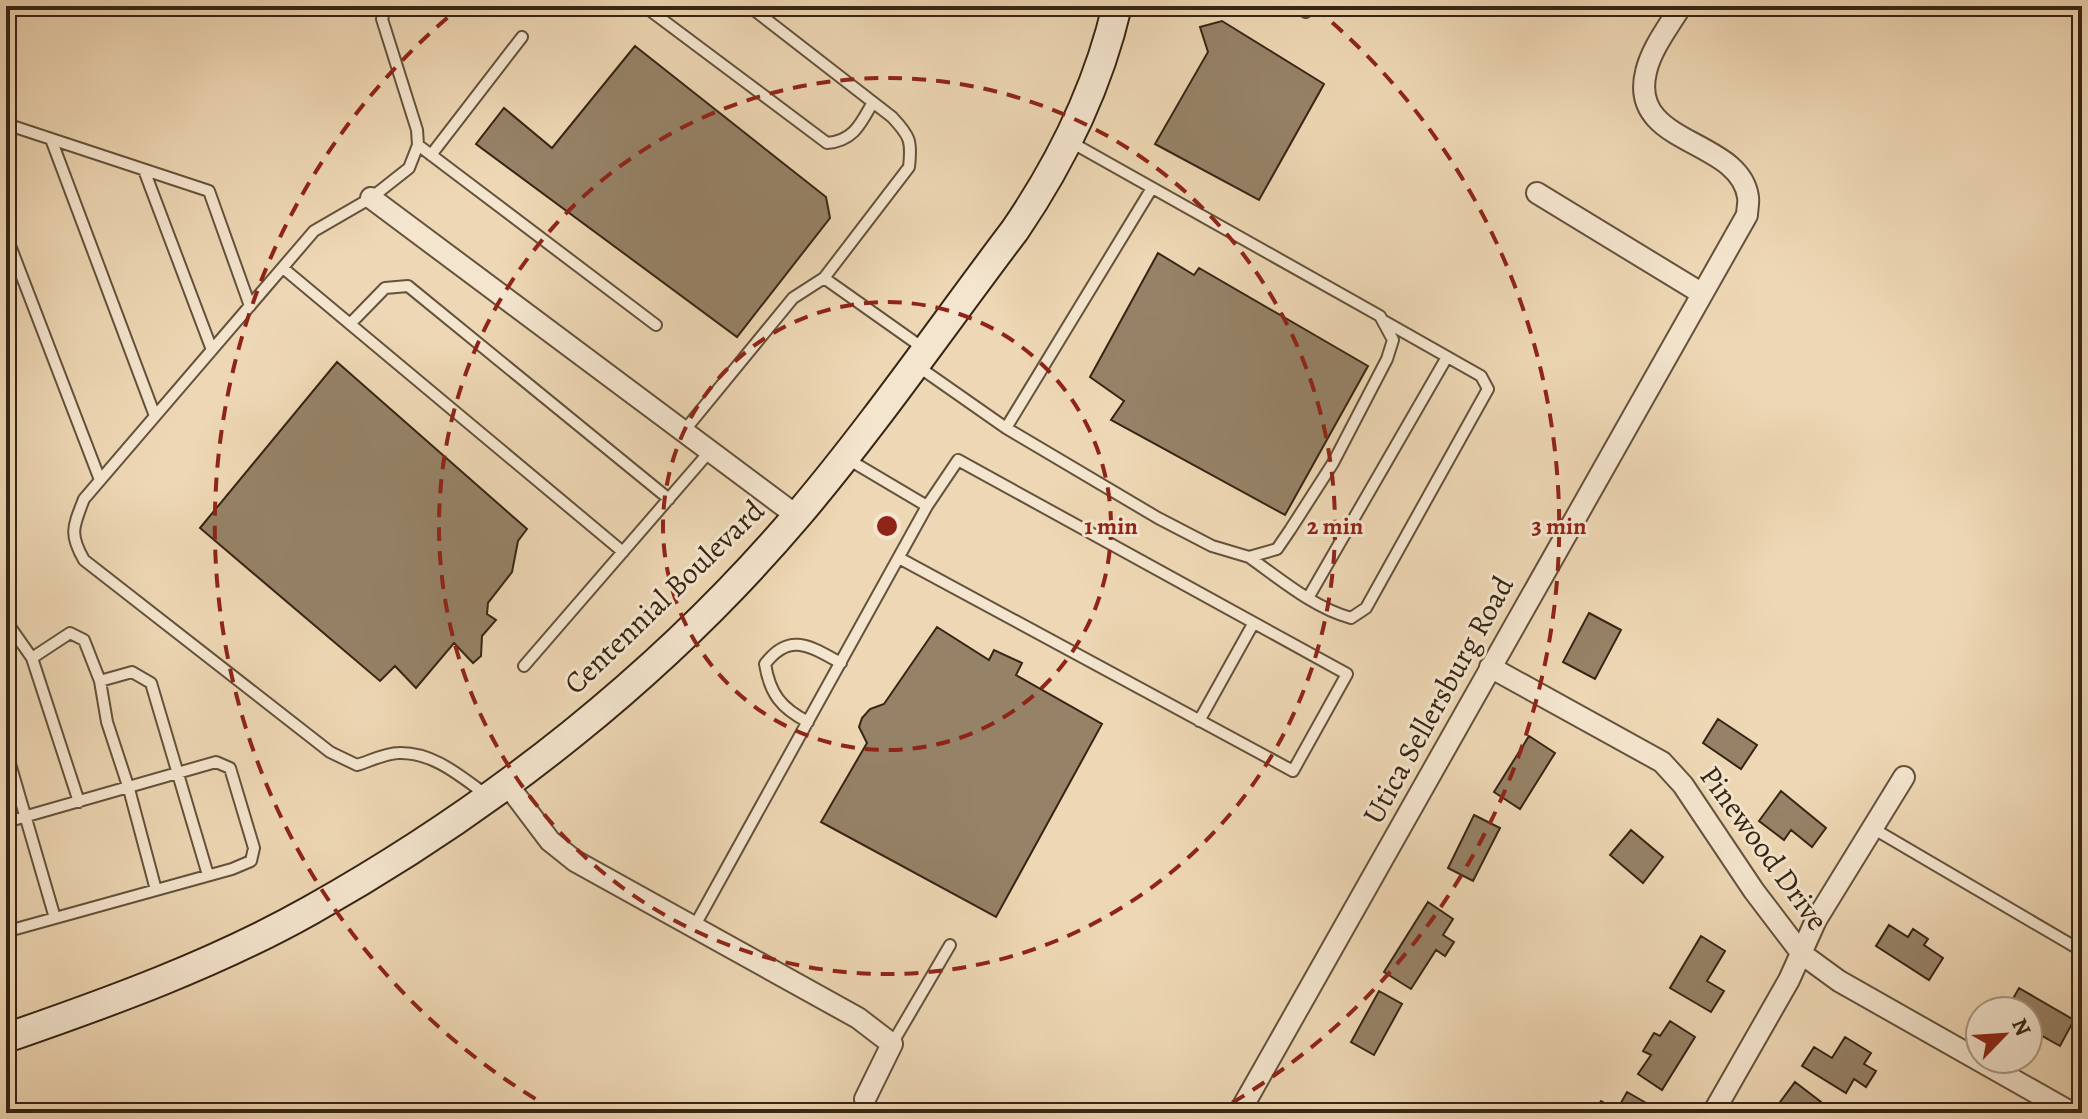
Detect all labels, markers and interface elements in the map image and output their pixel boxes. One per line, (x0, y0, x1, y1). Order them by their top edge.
street label: Centennial Boulevard (555, 490, 773, 703)
text: 1 min (1084, 510, 1138, 542)
text: 2 min (1307, 510, 1364, 542)
text: 3 min (1531, 510, 1587, 542)
centre of rings (873, 512, 901, 540)
street label: Utica Sellersburg Road (1353, 568, 1523, 831)
street label: Pinewood Drive (1691, 758, 1837, 938)
north arrow (1964, 995, 2044, 1075)
text: N (2004, 1013, 2038, 1041)

